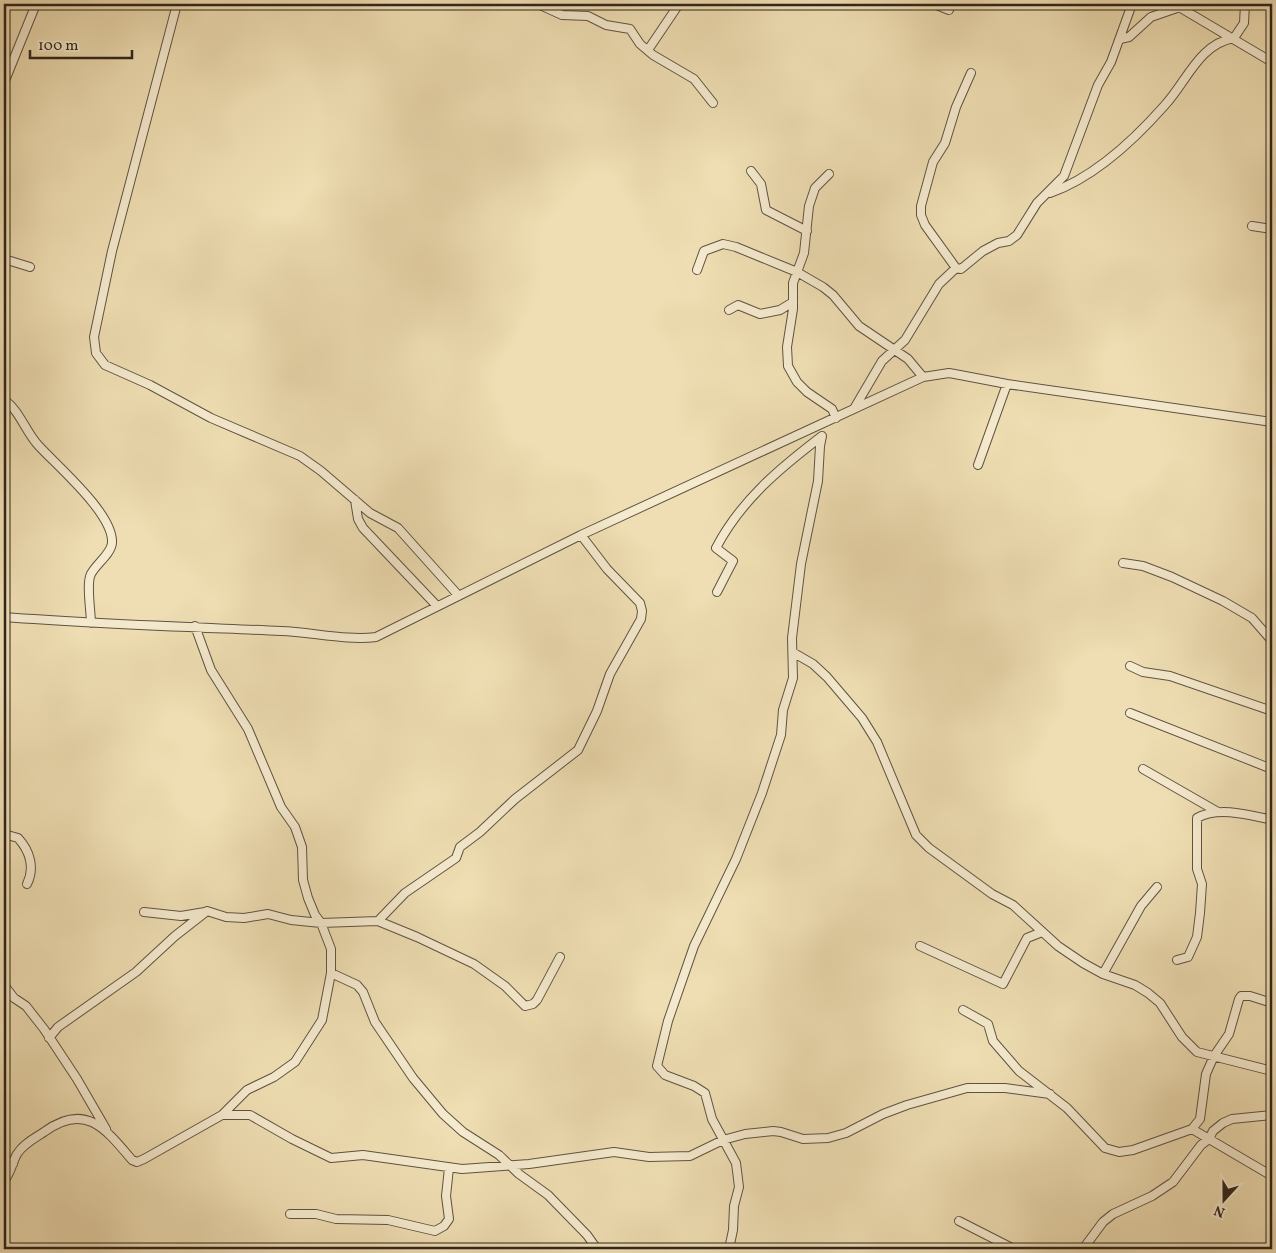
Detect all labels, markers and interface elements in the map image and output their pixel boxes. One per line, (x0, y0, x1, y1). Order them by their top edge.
scale bar (30, 28, 132, 60)
text: 100 m (38, 36, 78, 57)
north arrow (1198, 1176, 1248, 1226)
text: N (1212, 1200, 1228, 1221)

